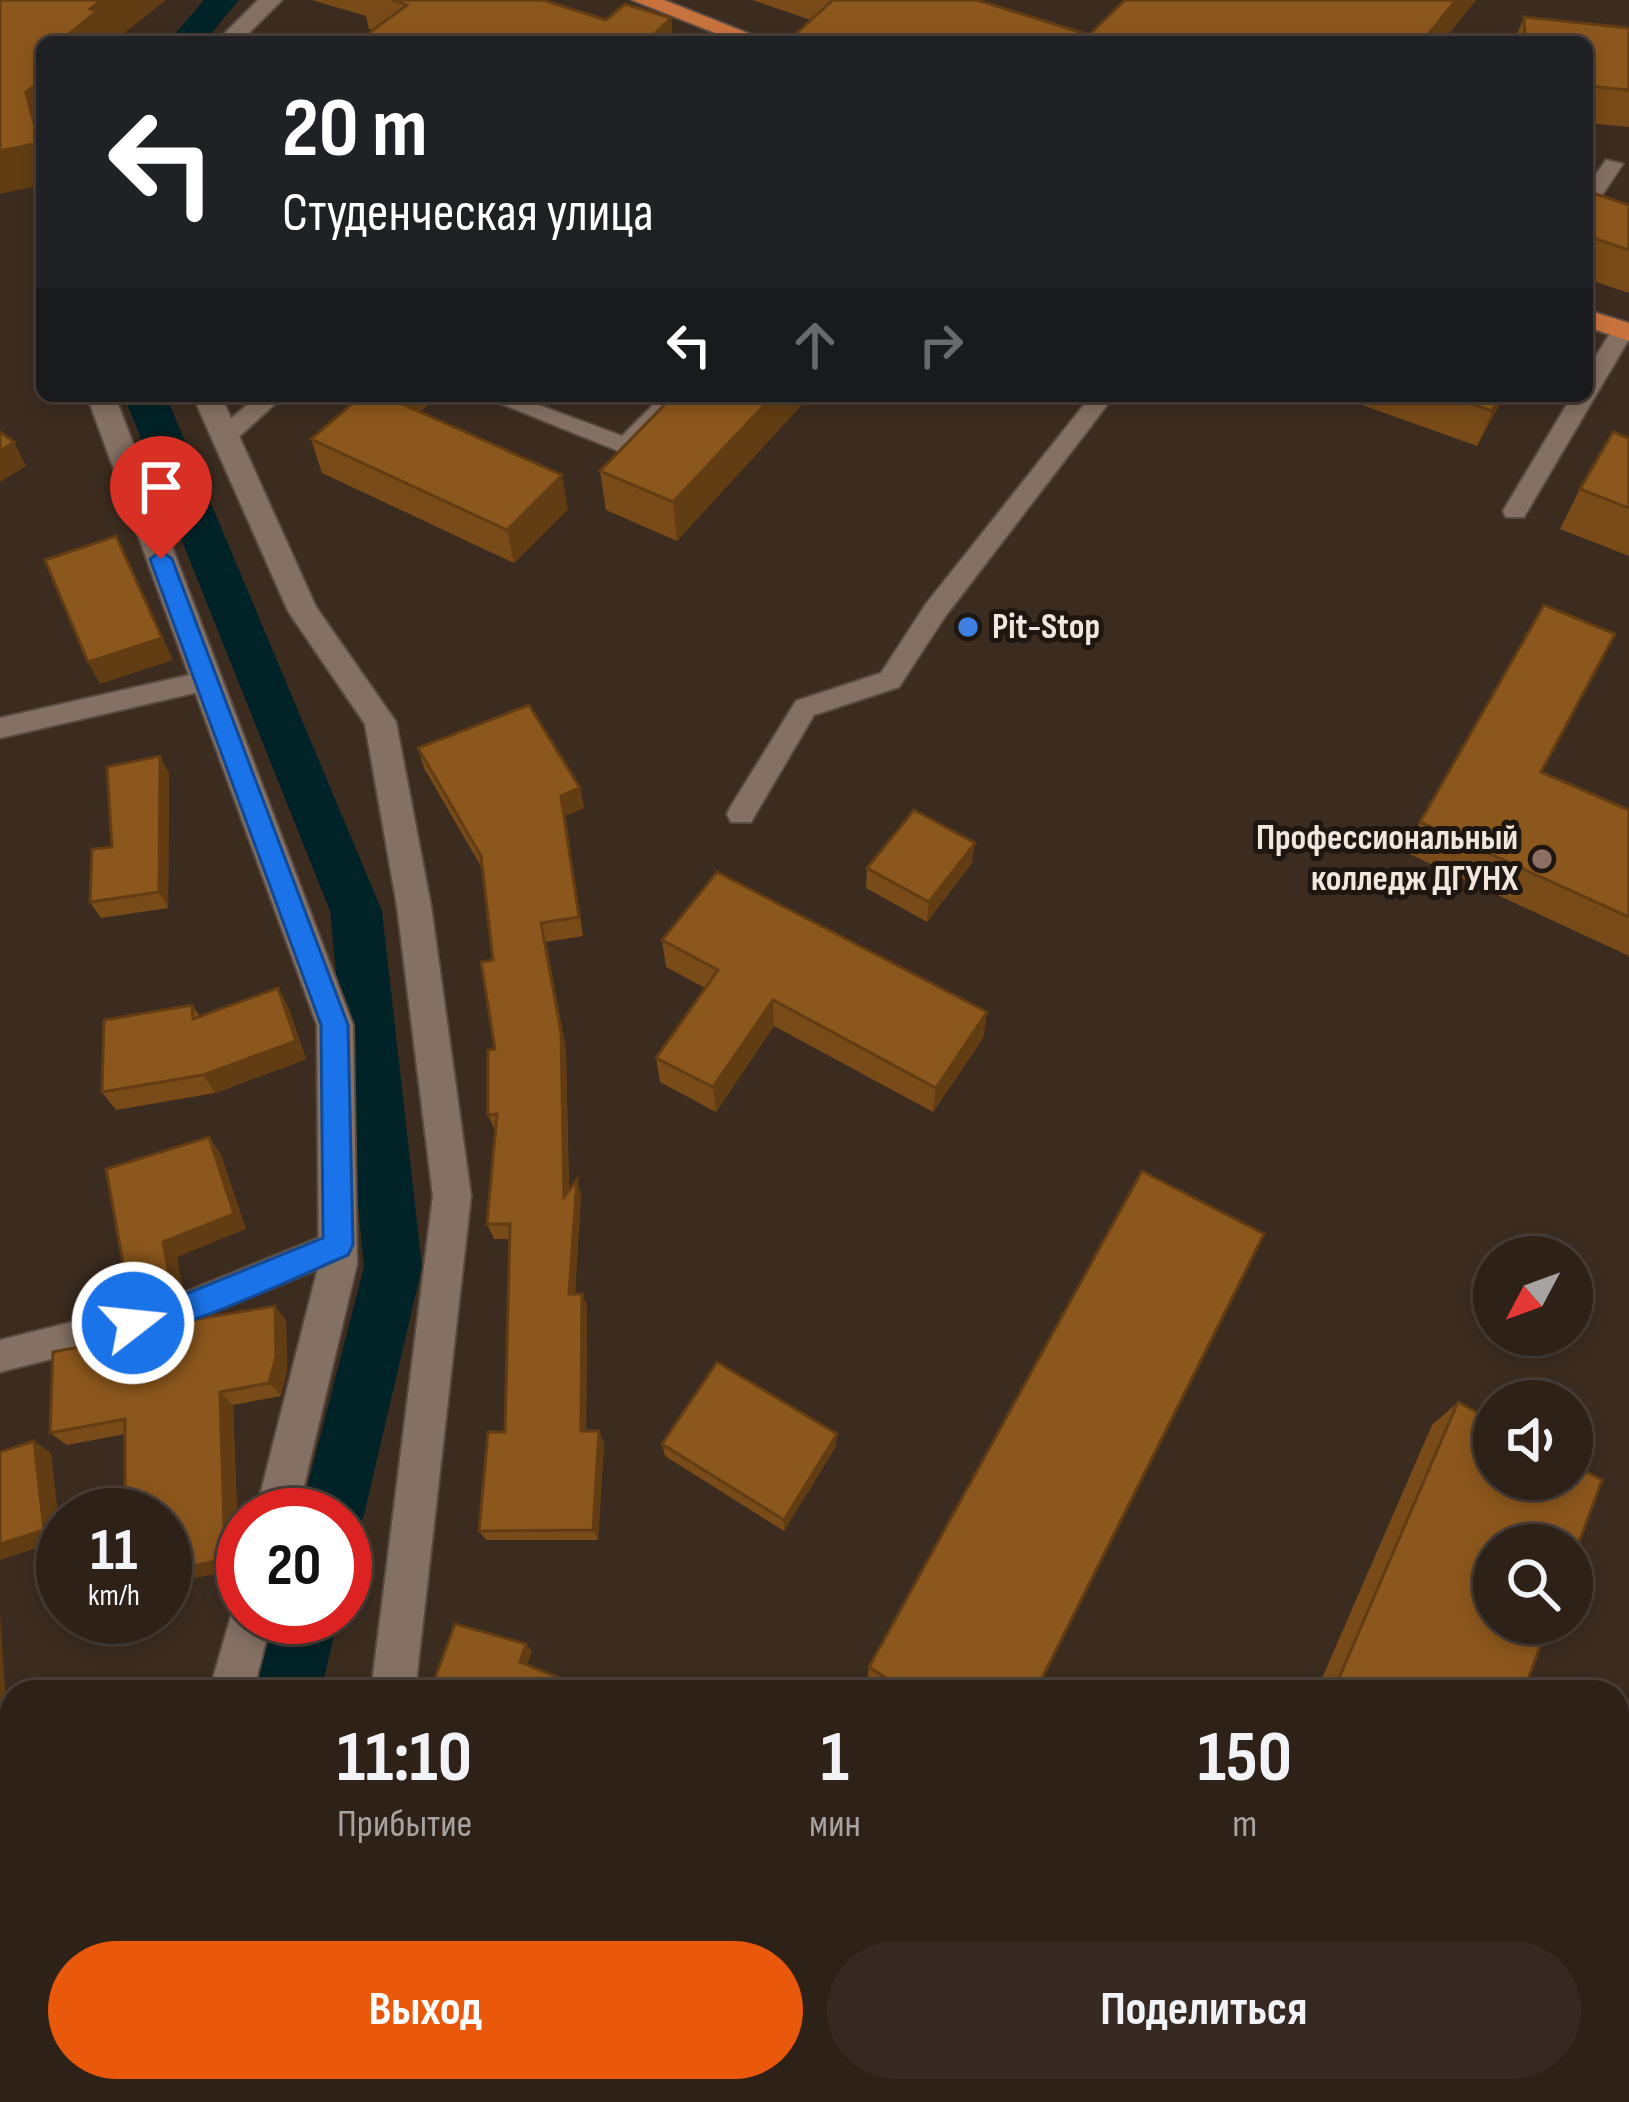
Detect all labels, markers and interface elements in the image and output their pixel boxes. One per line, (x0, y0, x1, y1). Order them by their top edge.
text: 20 m (282, 79, 428, 180)
icon: left (84, 84, 240, 240)
text: Студенческая улица (282, 181, 654, 246)
icon: left (656, 312, 722, 378)
icon: ahead (782, 312, 848, 378)
icon: right (908, 312, 974, 378)
pin (110, 436, 212, 559)
icon: arrive (128, 454, 194, 520)
place label: Pit-Stop (992, 606, 1100, 649)
marker: Pit-Stop (955, 614, 981, 640)
place label: Профессиональный колледж ДГУНХ (1256, 817, 1518, 901)
marker: Профессиональный колледж ДГУНХ (1529, 846, 1555, 872)
north arrow (1473, 1236, 1593, 1356)
map controls (1473, 1236, 1593, 1644)
position arrow (70, 1260, 196, 1386)
button: sound (1473, 1380, 1593, 1500)
speed limit sign: 20 (216, 1488, 372, 1644)
text: 11 (90, 1515, 138, 1587)
button: search (1473, 1524, 1593, 1644)
text: km/h (88, 1578, 140, 1614)
text: 11:10 (337, 1715, 472, 1802)
text: 1 (821, 1715, 849, 1802)
text: 150 (1198, 1715, 1292, 1802)
text: Прибытие (337, 1801, 472, 1848)
text: мин (809, 1801, 861, 1848)
text: m (1232, 1801, 1257, 1848)
button: Выход (48, 1941, 803, 2079)
button: Поделиться (827, 1941, 1581, 2079)

